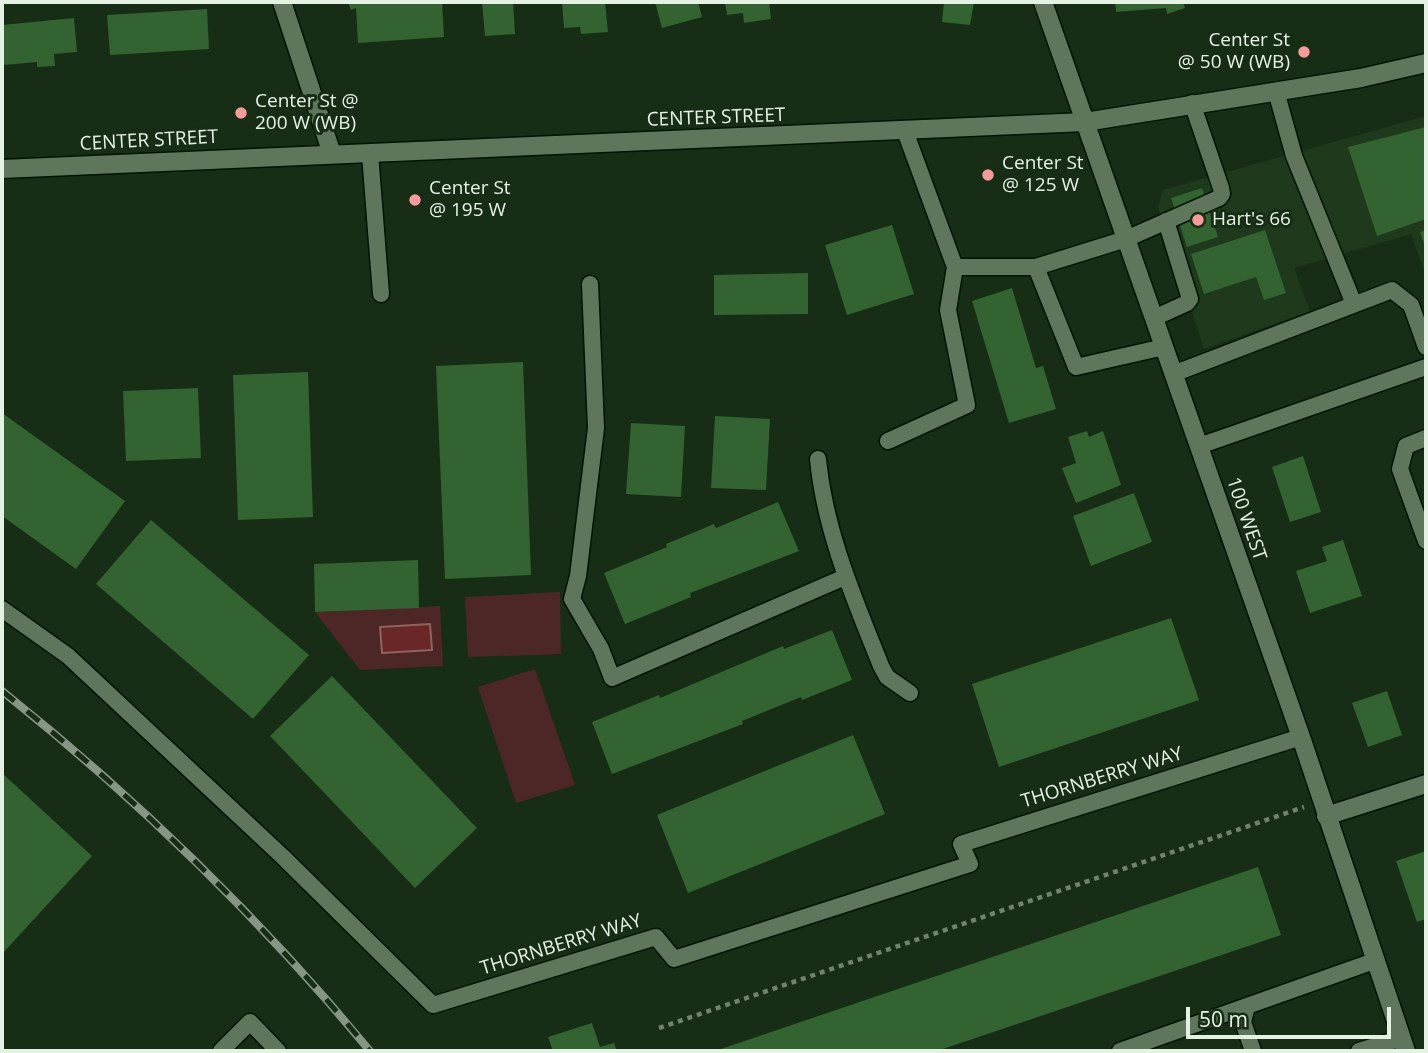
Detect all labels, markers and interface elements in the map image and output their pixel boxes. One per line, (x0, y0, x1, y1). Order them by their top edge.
place label: Center St @ 50 W (WB) (1178, 30, 1290, 74)
marker: Center St @ 50 W (WB) (1296, 44, 1312, 60)
place label: Center St @ 200 W (WB) (255, 91, 359, 135)
street label: CENTER STREET (646, 104, 786, 132)
marker: Center St @ 200 W (WB) (233, 105, 249, 121)
street label: CENTER STREET (79, 126, 219, 156)
place label: Center St @ 125 W (1002, 153, 1084, 197)
marker: Center St @ 125 W (980, 167, 996, 183)
place label: Center St @ 195 W (429, 178, 511, 222)
marker: Center St @ 195 W (407, 192, 423, 208)
place label: Hart's 66 (1212, 209, 1291, 231)
marker: Hart's 66 (1190, 212, 1206, 228)
street label: 100 WEST (1221, 474, 1271, 564)
street label: THORNBERRY WAY (1019, 743, 1185, 813)
street label: THORNBERRY WAY (478, 910, 644, 980)
scale bar (1190, 993, 1395, 1038)
text: 50 m (1199, 1005, 1248, 1033)

